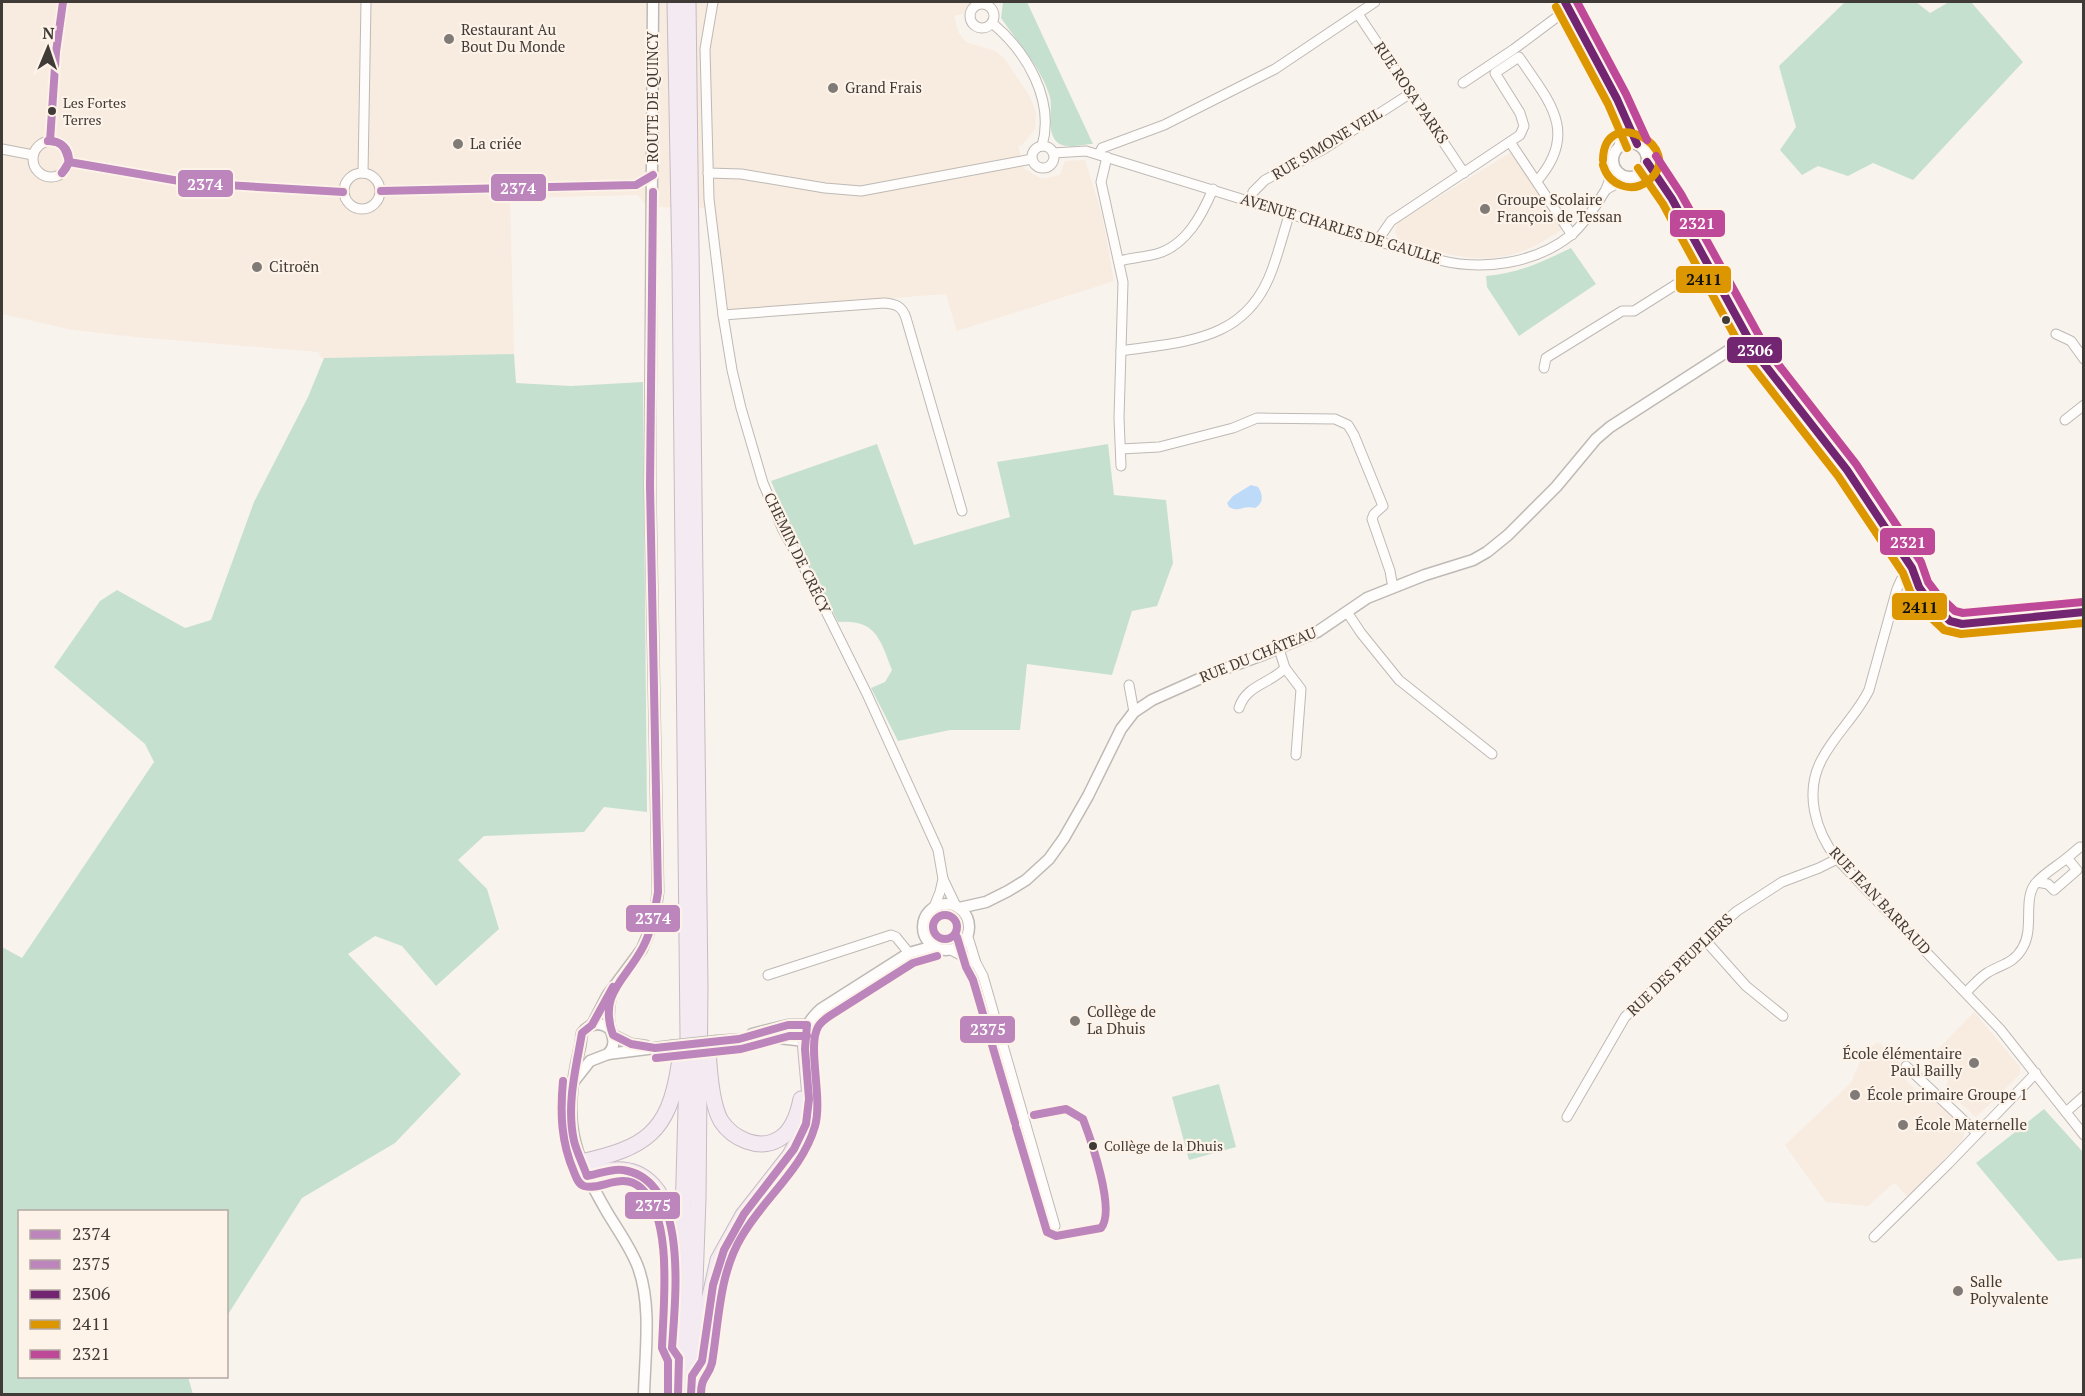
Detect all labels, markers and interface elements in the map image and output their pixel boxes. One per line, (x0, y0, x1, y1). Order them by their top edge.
north arrow (18, 18, 78, 78)
place label: Restaurant Au Bout Du Monde (461, 19, 565, 56)
text: N (42, 22, 55, 44)
street label: ROUTE DE QUINCY (642, 31, 662, 163)
marker: Restaurant Au Bout Du Monde (442, 32, 456, 46)
street label: RUE ROSA PARKS (1370, 37, 1453, 147)
place label: Grand Frais (845, 77, 922, 97)
marker: Grand Frais (826, 81, 840, 95)
place label: Les Fortes Terres (63, 93, 126, 129)
street label: RUE SIMONE VEIL (1268, 102, 1385, 184)
marker: Les Fortes Terres (46, 105, 58, 117)
place label: La criée (470, 133, 522, 153)
marker: La criée (451, 137, 465, 151)
line badge: 2374 (177, 169, 234, 198)
text: 2374 (187, 173, 223, 195)
line badge: 2374 (490, 173, 547, 202)
text: 2374 (500, 177, 536, 199)
street label: AVENUE CHARLES DE GAULLE (1238, 188, 1444, 268)
place label: Groupe Scolaire François de Tessan (1497, 189, 1622, 226)
marker: Groupe Scolaire François de Tessan (1478, 202, 1492, 216)
line badge: 2321 (1669, 209, 1726, 238)
text: 2321 (1679, 212, 1715, 234)
place label: Citroën (269, 256, 319, 276)
marker: Citroën (250, 260, 264, 274)
line badge: 2411 (1675, 265, 1732, 294)
text: 2411 (1686, 268, 1722, 290)
unlabelled marker (1720, 314, 1732, 326)
line badge: 2306 (1726, 336, 1783, 364)
text: 2306 (1737, 339, 1773, 361)
street label: CHEMIN DE CRÉCY (760, 489, 836, 617)
line badge: 2321 (1879, 527, 1936, 556)
text: 2321 (1890, 531, 1926, 553)
line badge: 2411 (1891, 592, 1948, 621)
text: 2411 (1902, 596, 1938, 618)
street label: RUE DU CHÂTEAU (1196, 622, 1319, 687)
street label: RUE JEAN BARRAUD (1826, 842, 1936, 958)
line badge: 2374 (625, 904, 681, 933)
text: 2374 (635, 907, 671, 929)
street label: RUE DES PEUPLIERS (1622, 909, 1736, 1020)
place label: Collège de La Dhuis (1087, 1001, 1156, 1038)
marker: Collège de La Dhuis (1068, 1014, 1082, 1028)
line badge: 2375 (959, 1015, 1016, 1044)
text: 2375 (970, 1018, 1006, 1040)
place label: École élémentaire Paul Bailly (1843, 1043, 1962, 1080)
marker: École élémentaire Paul Bailly (1967, 1056, 1981, 1070)
place label: École primaire Groupe 1 (1867, 1084, 2028, 1104)
marker: École primaire Groupe 1 (1848, 1088, 1862, 1102)
place label: École Maternelle (1915, 1114, 2027, 1134)
marker: École Maternelle (1896, 1118, 1910, 1132)
place label: Collège de la Dhuis (1104, 1136, 1223, 1155)
marker: Collège de la Dhuis (1087, 1140, 1099, 1152)
line badge: 2375 (624, 1191, 681, 1220)
text: 2375 (635, 1194, 671, 1216)
legend (18, 1210, 228, 1378)
text: 2374 (72, 1221, 111, 1245)
text: 2375 (72, 1251, 110, 1275)
place label: Salle Polyvalente (1970, 1271, 2049, 1308)
text: 2306 (72, 1281, 111, 1305)
marker: Salle Polyvalente (1951, 1284, 1965, 1298)
text: 2411 (72, 1311, 110, 1335)
text: 2321 (72, 1341, 110, 1365)

